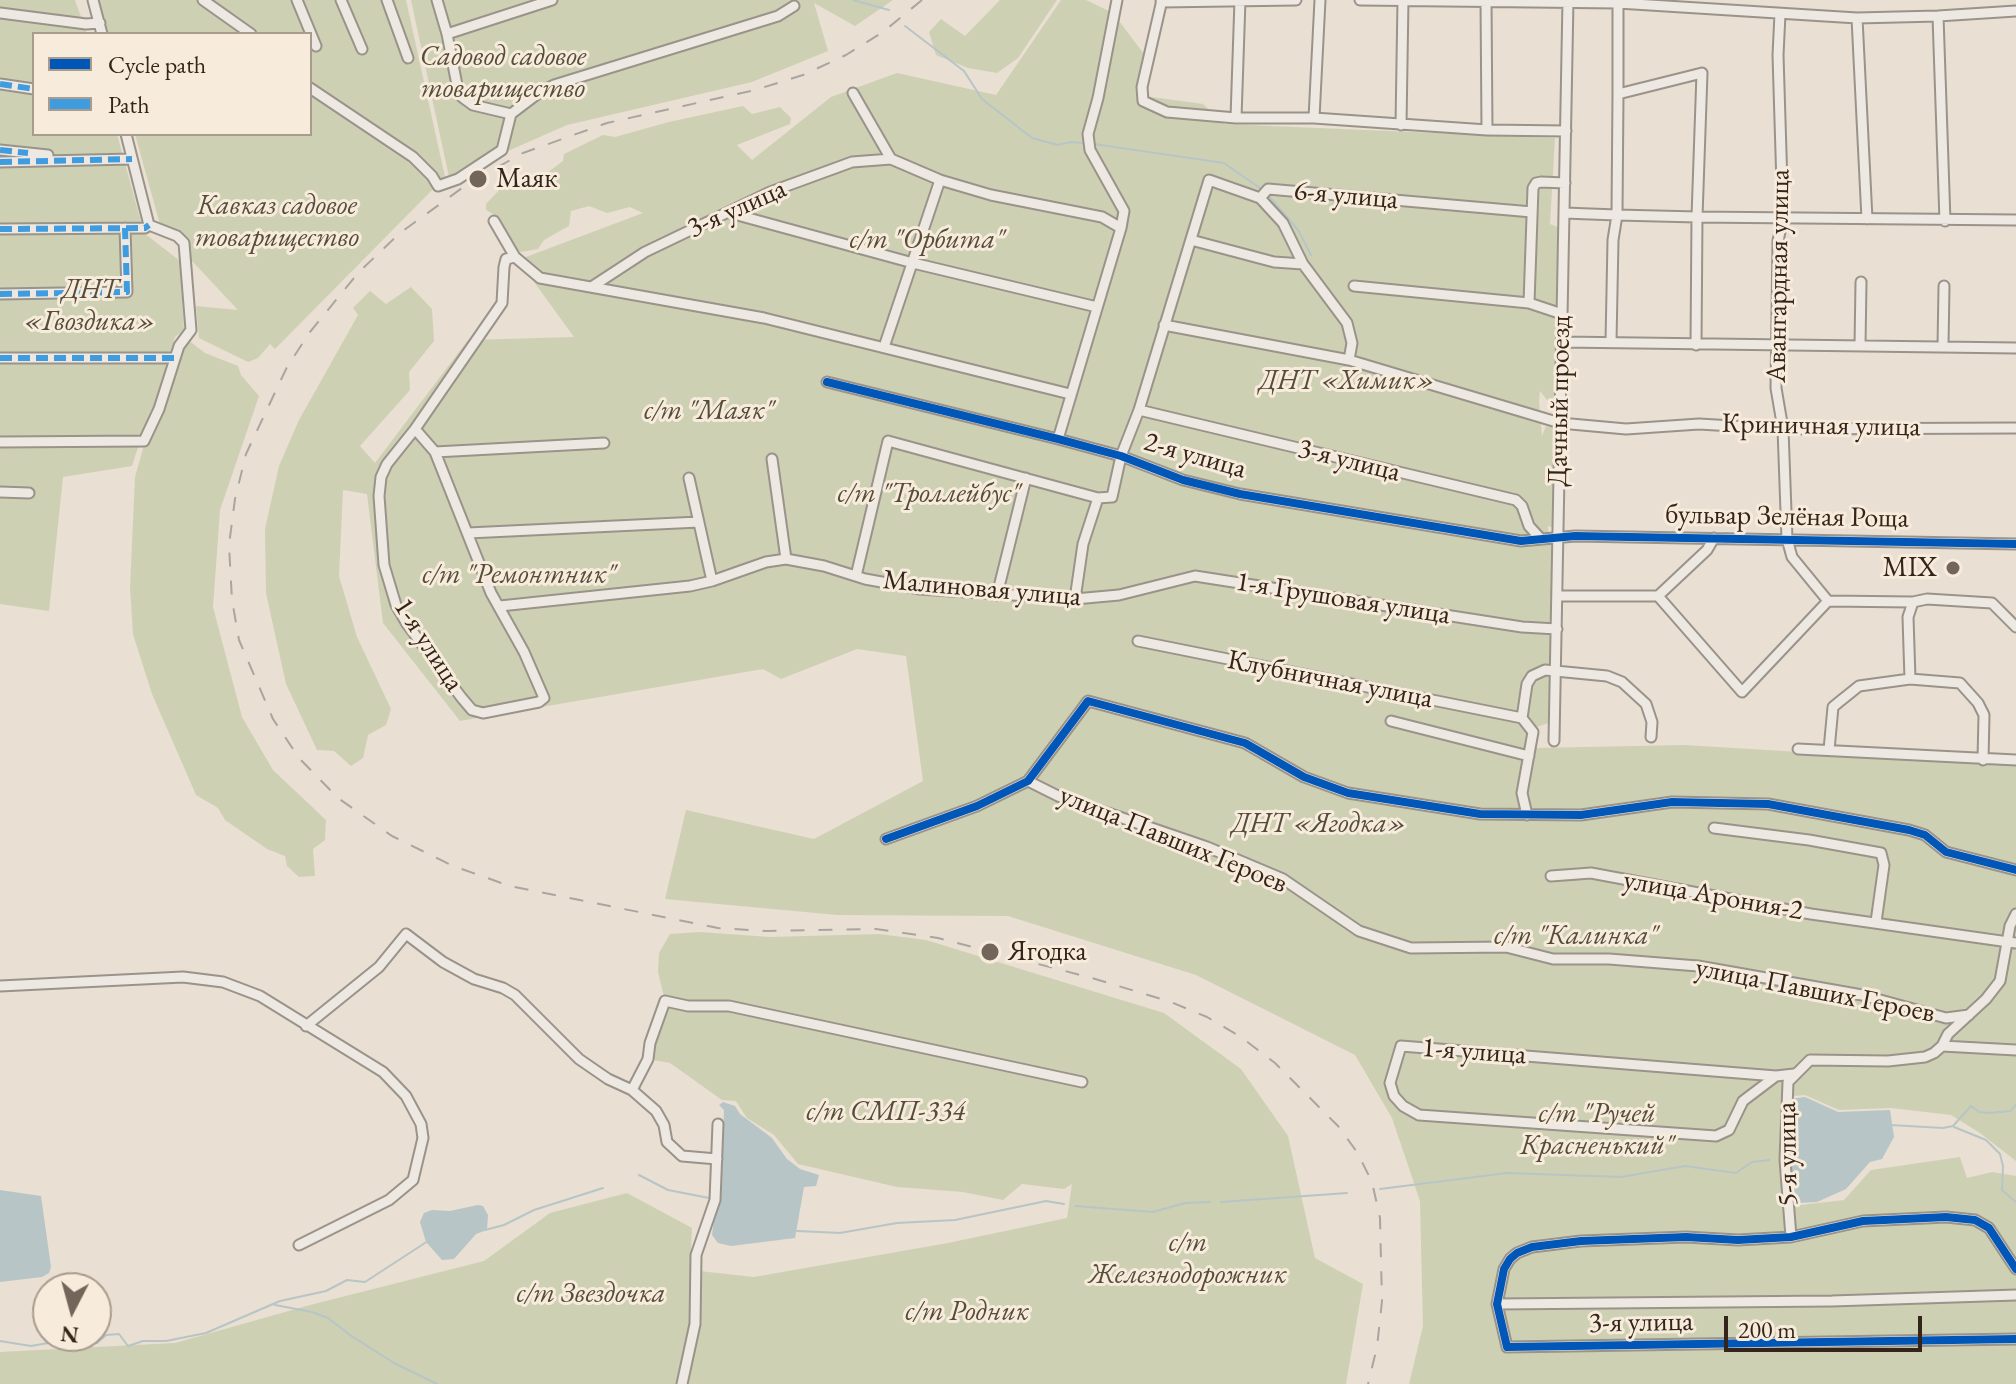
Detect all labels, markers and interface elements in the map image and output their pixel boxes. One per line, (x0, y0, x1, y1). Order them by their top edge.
legend (32, 32, 312, 136)
park label: Садовод садовое товарищество (420, 40, 586, 106)
text: Cycle path (108, 49, 206, 80)
text: Path (108, 89, 150, 120)
place label: Маяк (496, 162, 558, 196)
marker: Маяк (467, 168, 489, 190)
street label: Авангардная улица (1760, 169, 1798, 383)
street label: 3-я улица (682, 172, 792, 246)
street label: 6-я улица (1292, 175, 1400, 217)
park label: Кавказ садовое товарищество (195, 189, 359, 255)
park label: с/т "Орбита" (850, 223, 1004, 257)
park label: ДНТ «Гвоздика» (24, 273, 156, 339)
street label: Дачный проезд (1542, 315, 1578, 487)
park label: ДНТ «Химик» (1259, 364, 1435, 398)
park label: с/т "Маяк" (644, 394, 774, 428)
street label: Криничная улица (1721, 407, 1921, 445)
street label: 2-я улица (1140, 425, 1250, 487)
street label: 3-я улица (1294, 432, 1404, 490)
park label: с/т "Троллейбус" (837, 477, 1021, 511)
street label: бульвар Зелёная Роща (1665, 498, 1909, 536)
place label: MIX (1882, 551, 1937, 585)
park label: с/т "Ремонтник" (422, 558, 616, 592)
marker: MIX (1944, 559, 1962, 577)
street label: Малиновая улица (881, 564, 1083, 614)
street label: 1-я Грушовая улица (1233, 565, 1453, 633)
street label: 1-я улица (385, 592, 471, 698)
street label: Клубничная улица (1224, 644, 1436, 716)
street label: улица Павших Героев (1054, 779, 1292, 901)
park label: ДНТ «Ягодка» (1231, 807, 1407, 841)
street label: улица Арония-2 (1621, 864, 1805, 928)
park label: с/т "Калинка" (1494, 919, 1658, 953)
place label: Ягодка (1008, 935, 1087, 969)
marker: Ягодка (979, 941, 1001, 963)
street label: улица Павших Героев (1692, 951, 1938, 1031)
street label: 1-я улица (1421, 1032, 1527, 1072)
park label: с/т СМП-334 (806, 1095, 966, 1129)
park label: с/т "Ручей Красненький" (1520, 1097, 1674, 1163)
street label: 5-я улица (1770, 1101, 1806, 1207)
park label: с/т Железнодорожник (1089, 1226, 1287, 1292)
north arrow (32, 1272, 112, 1352)
park label: с/т Звездочка (516, 1277, 666, 1311)
park label: с/т Родник (905, 1295, 1029, 1329)
scale bar (1728, 1300, 1926, 1350)
street label: 3-я улица (1588, 1305, 1694, 1341)
text: 200 m (1738, 1314, 1796, 1345)
text: N (59, 1319, 80, 1350)

